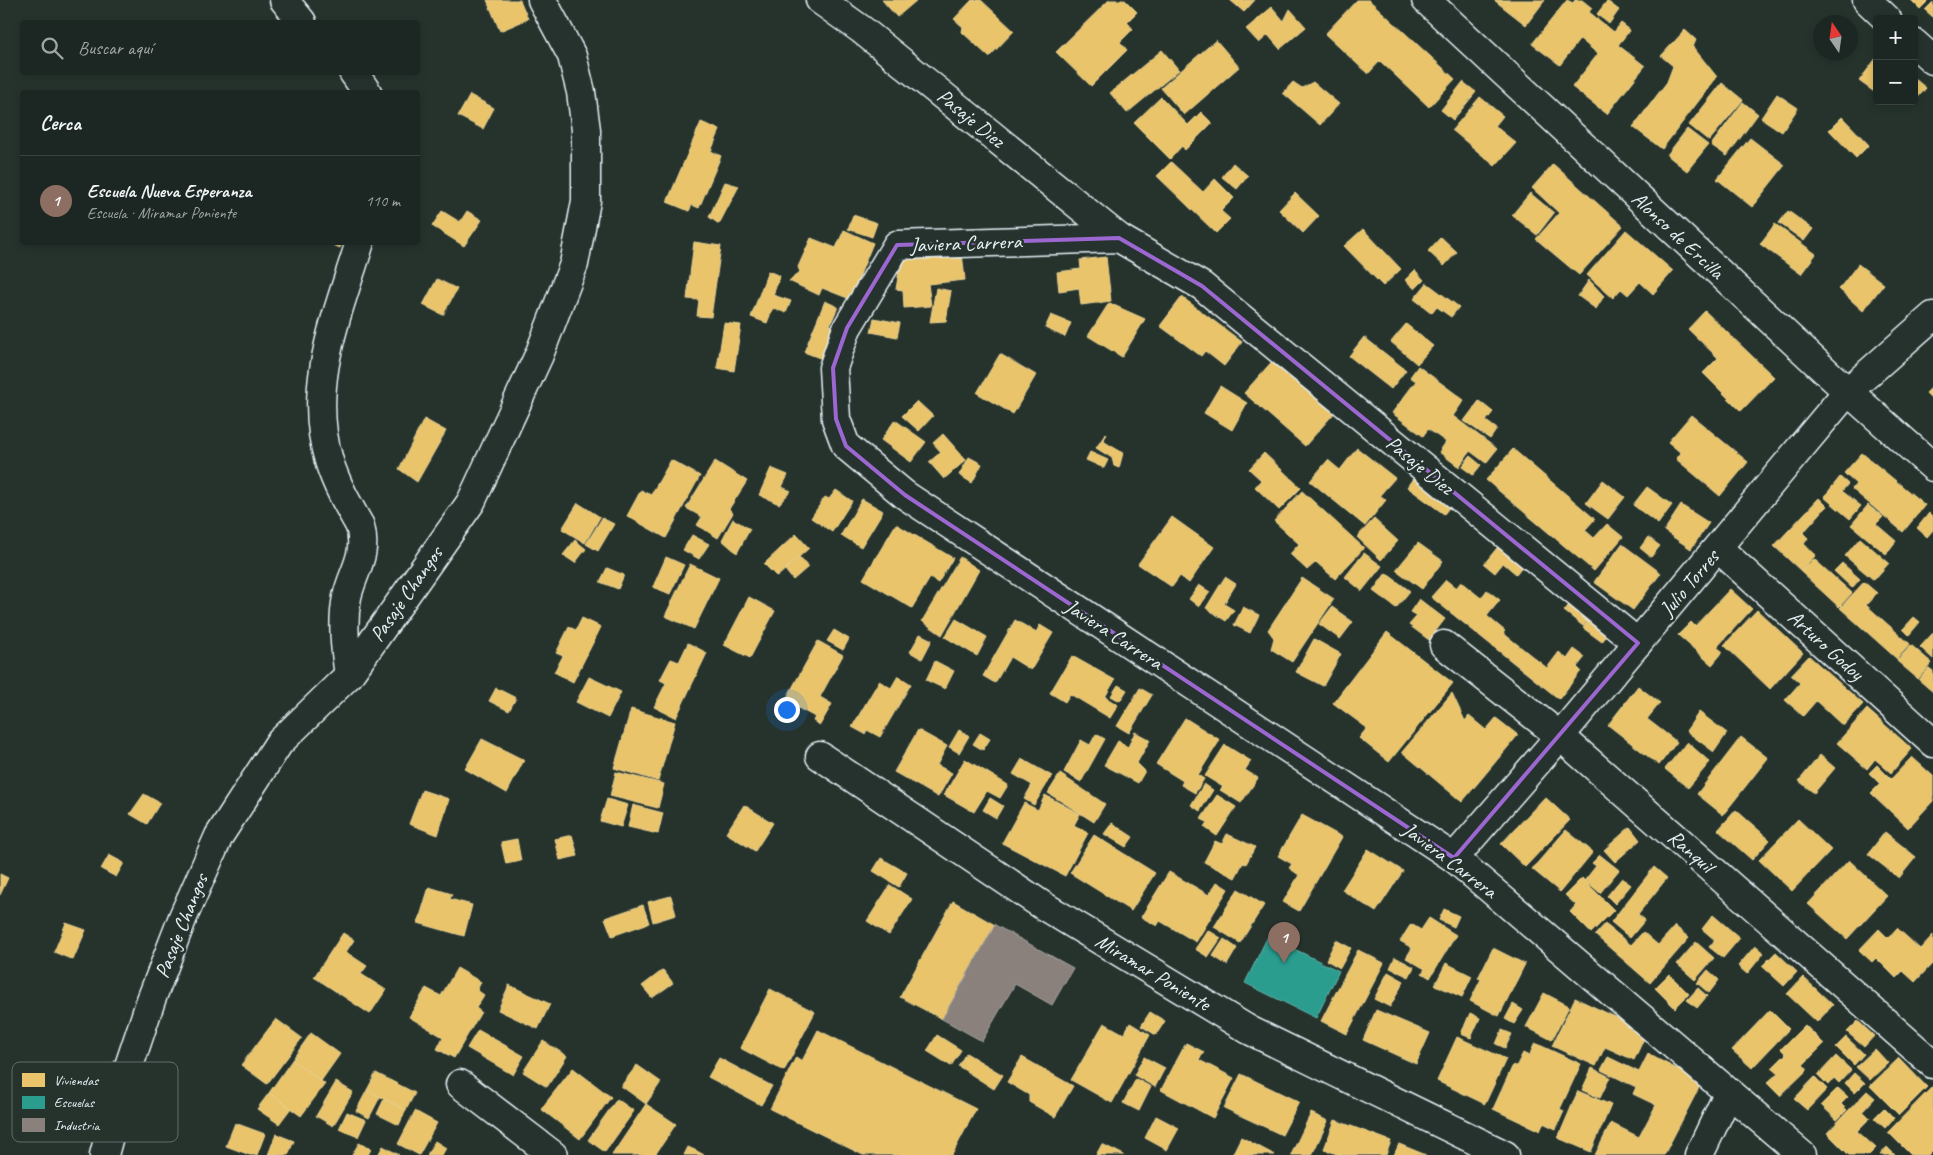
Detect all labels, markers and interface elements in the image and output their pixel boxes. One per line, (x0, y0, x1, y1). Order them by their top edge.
north arrow (1813, 15, 1858, 60)
map controls (1873, 15, 1918, 105)
button: + (1873, 15, 1918, 60)
search box (20, 20, 420, 75)
icon: search (38, 34, 66, 62)
text: Buscar aquí (78, 36, 152, 60)
button: − (1873, 60, 1918, 105)
street label: Pasaje Diez (932, 83, 1011, 154)
text: Cerca (40, 110, 81, 136)
text: Escuela Nueva Esperanza (87, 179, 252, 203)
street label: Alonso de Ercilla (1626, 186, 1731, 285)
text: 1 (52, 191, 60, 211)
text: 110 m (366, 191, 400, 211)
text: Escuela · Miramar Poniente (87, 203, 236, 223)
street label: Javiera Carrera (909, 228, 1024, 258)
street label: Pasaje Diez (1381, 430, 1460, 501)
street label: Pasaje Changos (364, 540, 449, 646)
street label: Julio Torres (1653, 543, 1725, 622)
street label: Javiera Carrera (1059, 592, 1169, 676)
street label: Arturo Godoy (1783, 604, 1871, 687)
your location (774, 697, 800, 723)
street label: Javiera Carrera (1397, 815, 1504, 905)
street label: Ranquil (1663, 824, 1722, 880)
street label: Pasaje Changos (148, 868, 214, 982)
pin: 1 (1268, 922, 1300, 963)
street label: Miramar Poniente (1091, 928, 1217, 1018)
legend (12, 1062, 178, 1142)
text: Viviendas (54, 1072, 99, 1089)
text: Escuelas (54, 1094, 95, 1111)
text: Industria (54, 1117, 101, 1134)

